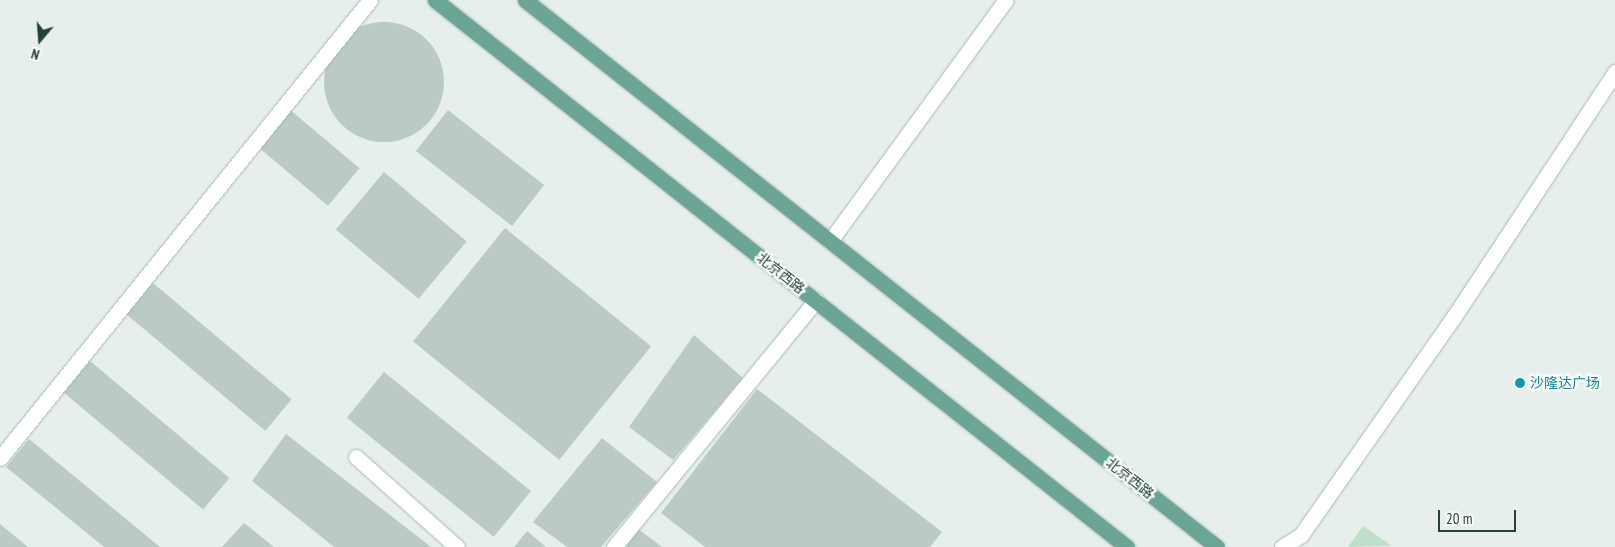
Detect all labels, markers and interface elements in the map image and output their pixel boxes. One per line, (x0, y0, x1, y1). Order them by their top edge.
north arrow (15, 15, 65, 65)
text: N (29, 45, 42, 64)
street label: 北京西路 (754, 249, 808, 297)
place label: 沙隆达广场 (1530, 375, 1600, 391)
marker: 沙隆达广场 (1514, 377, 1526, 389)
street label: 北京西路 (1103, 454, 1157, 502)
scale bar (1440, 500, 1518, 532)
text: 20 m (1446, 509, 1472, 528)

